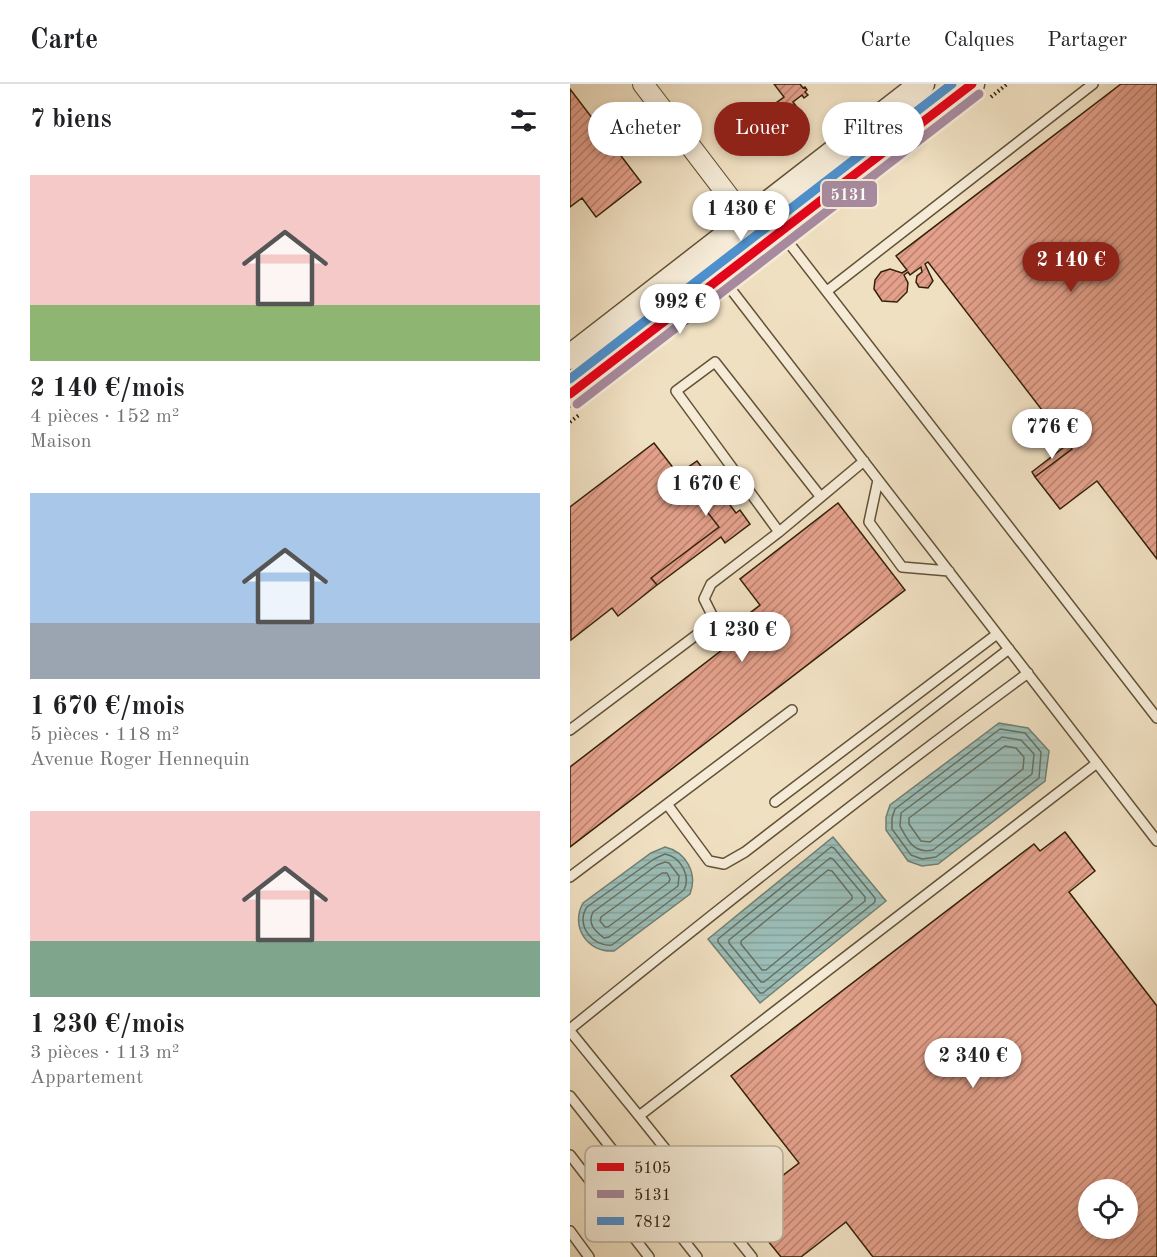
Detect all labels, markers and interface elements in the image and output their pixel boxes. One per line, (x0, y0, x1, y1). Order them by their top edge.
text: Carte (30, 27, 98, 55)
text: Carte (861, 30, 911, 51)
text: Calques (944, 30, 1014, 51)
text: Partager (1047, 30, 1127, 51)
chip: Acheter (588, 102, 702, 156)
chip: Louer (714, 102, 810, 156)
chip: Filtres (822, 102, 924, 156)
icon: filters (507, 104, 540, 137)
text: 7 biens (30, 107, 112, 133)
line badge: 5131 (821, 180, 878, 208)
text: 5131 (830, 188, 868, 204)
pin: 1 430 € (686, 191, 796, 242)
text: 1 430 € (706, 200, 776, 220)
icon: home (231, 214, 339, 322)
pin: 2 140 € (1016, 242, 1126, 293)
text: 2 140 € (1036, 251, 1106, 271)
pin: 992 € (638, 284, 722, 335)
text: 992 € (654, 293, 706, 313)
text: 2 140 €/mois (30, 376, 184, 402)
text: 4 pièces · 152 m² (30, 407, 179, 427)
pin: 776 € (1010, 409, 1094, 460)
text: 776 € (1026, 418, 1078, 438)
text: Maison (30, 432, 91, 452)
pin: 1 670 € (651, 466, 761, 517)
text: 1 670 € (671, 475, 741, 495)
icon: home (231, 532, 339, 640)
pin: 1 230 € (687, 612, 797, 663)
text: 1 230 € (707, 621, 777, 641)
text: 1 670 €/mois (30, 694, 184, 720)
text: 5 pièces · 118 m² (30, 725, 179, 745)
text: Avenue Roger Hennequin (30, 750, 250, 770)
icon: home (231, 850, 339, 958)
text: 1 230 €/mois (30, 1012, 184, 1038)
pin: 2 340 € (918, 1038, 1028, 1089)
text: 3 pièces · 113 m² (30, 1043, 179, 1063)
text: 2 340 € (938, 1047, 1008, 1067)
text: Appartement (30, 1068, 143, 1088)
legend (585, 1146, 783, 1242)
text: 5105 (634, 1161, 671, 1177)
map controls (1078, 1179, 1138, 1239)
button: locate (1078, 1179, 1138, 1239)
text: 5131 (634, 1188, 671, 1204)
text: 7812 (634, 1215, 671, 1231)

